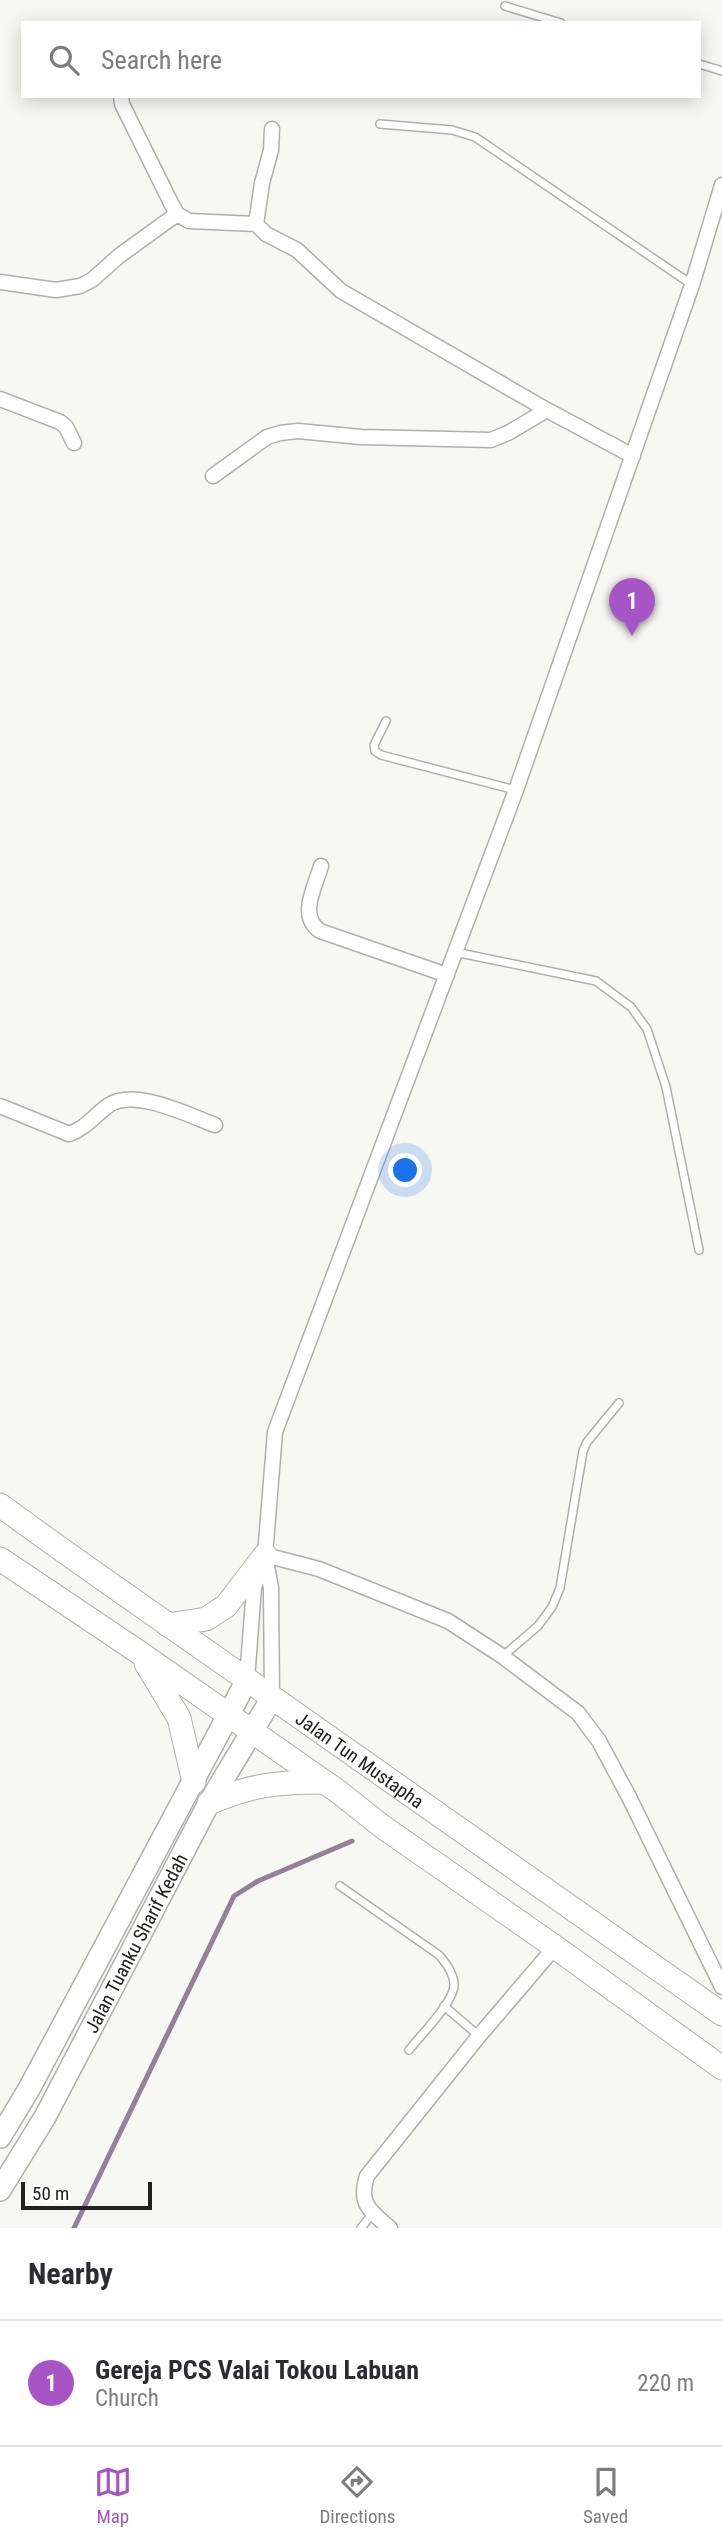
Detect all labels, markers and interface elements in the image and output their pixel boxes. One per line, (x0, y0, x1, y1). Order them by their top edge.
search box (21, 21, 701, 98)
icon: search (45, 41, 83, 79)
text: Search here (101, 45, 222, 75)
pin: 1 (609, 578, 655, 636)
your location (388, 1153, 422, 1187)
street label: Jalan Tun Mustapha (292, 1707, 428, 1813)
street label: Jalan Tuanku Sharif Kedah (80, 1849, 192, 2037)
scale bar (21, 2179, 152, 2211)
text: 50 m (32, 2182, 69, 2205)
text: Nearby (28, 2256, 113, 2291)
text: Gereja PCS Valai Tokou Labuan (95, 2355, 419, 2385)
text: 1 (45, 2370, 57, 2397)
text: 220 m (637, 2370, 694, 2397)
text: Church (95, 2385, 159, 2412)
tab: Map (94, 2463, 132, 2528)
tab: Directions (319, 2463, 395, 2528)
tab: Saved (583, 2463, 628, 2528)

